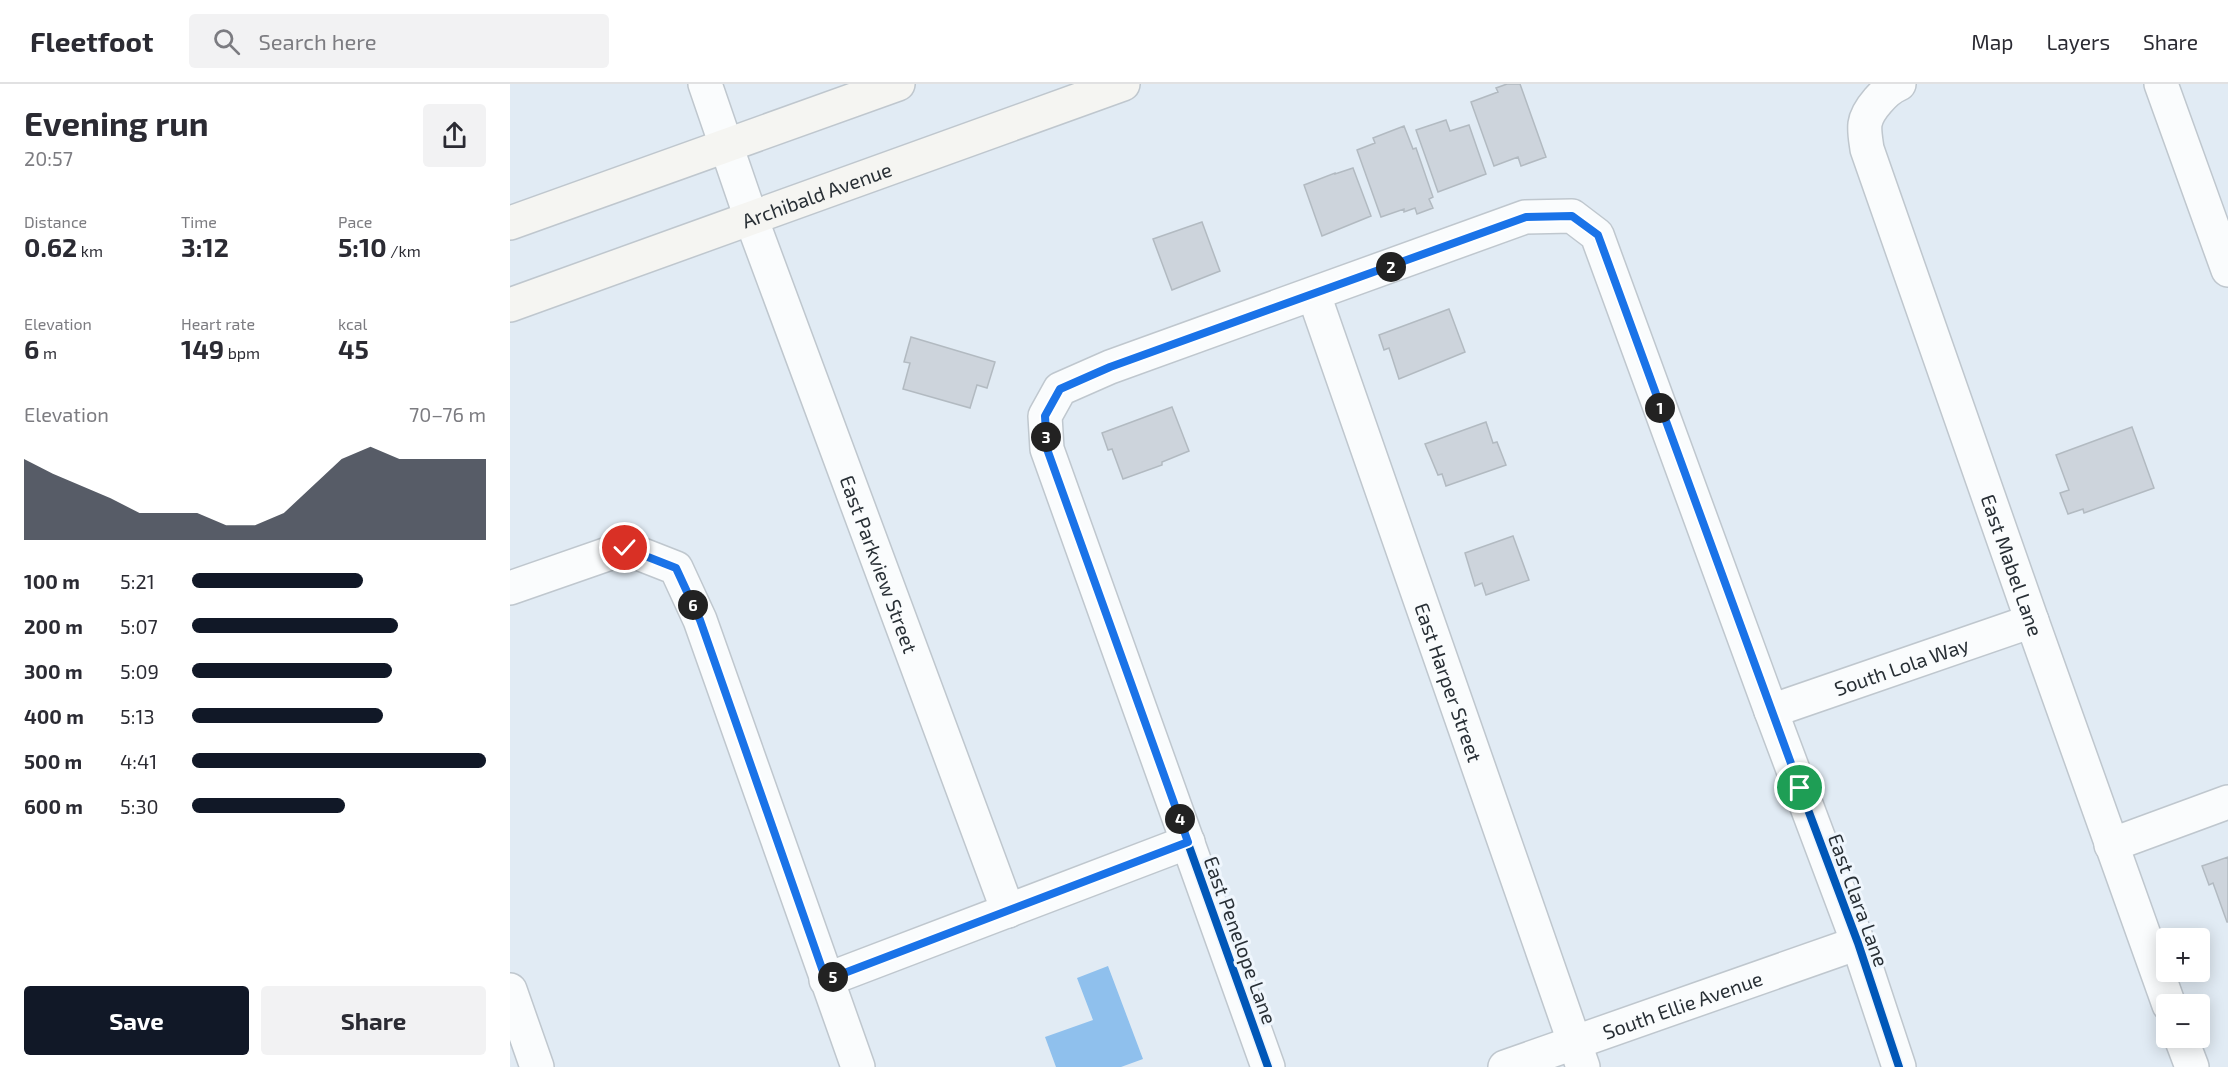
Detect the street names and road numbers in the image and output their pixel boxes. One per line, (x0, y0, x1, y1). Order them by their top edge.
street label: Archibald Avenue (739, 156, 895, 232)
street label: East Parkview Street (835, 472, 923, 657)
street label: East Mabel Lane (1977, 491, 2048, 639)
street label: East Harper Street (1410, 599, 1488, 765)
street label: South Lola Way (1831, 632, 1972, 700)
street label: East Clara Lane (1824, 830, 1894, 970)
street label: East Penelope Lane (1199, 853, 1283, 1027)
street label: South Ellie Avenue (1599, 966, 1765, 1044)

